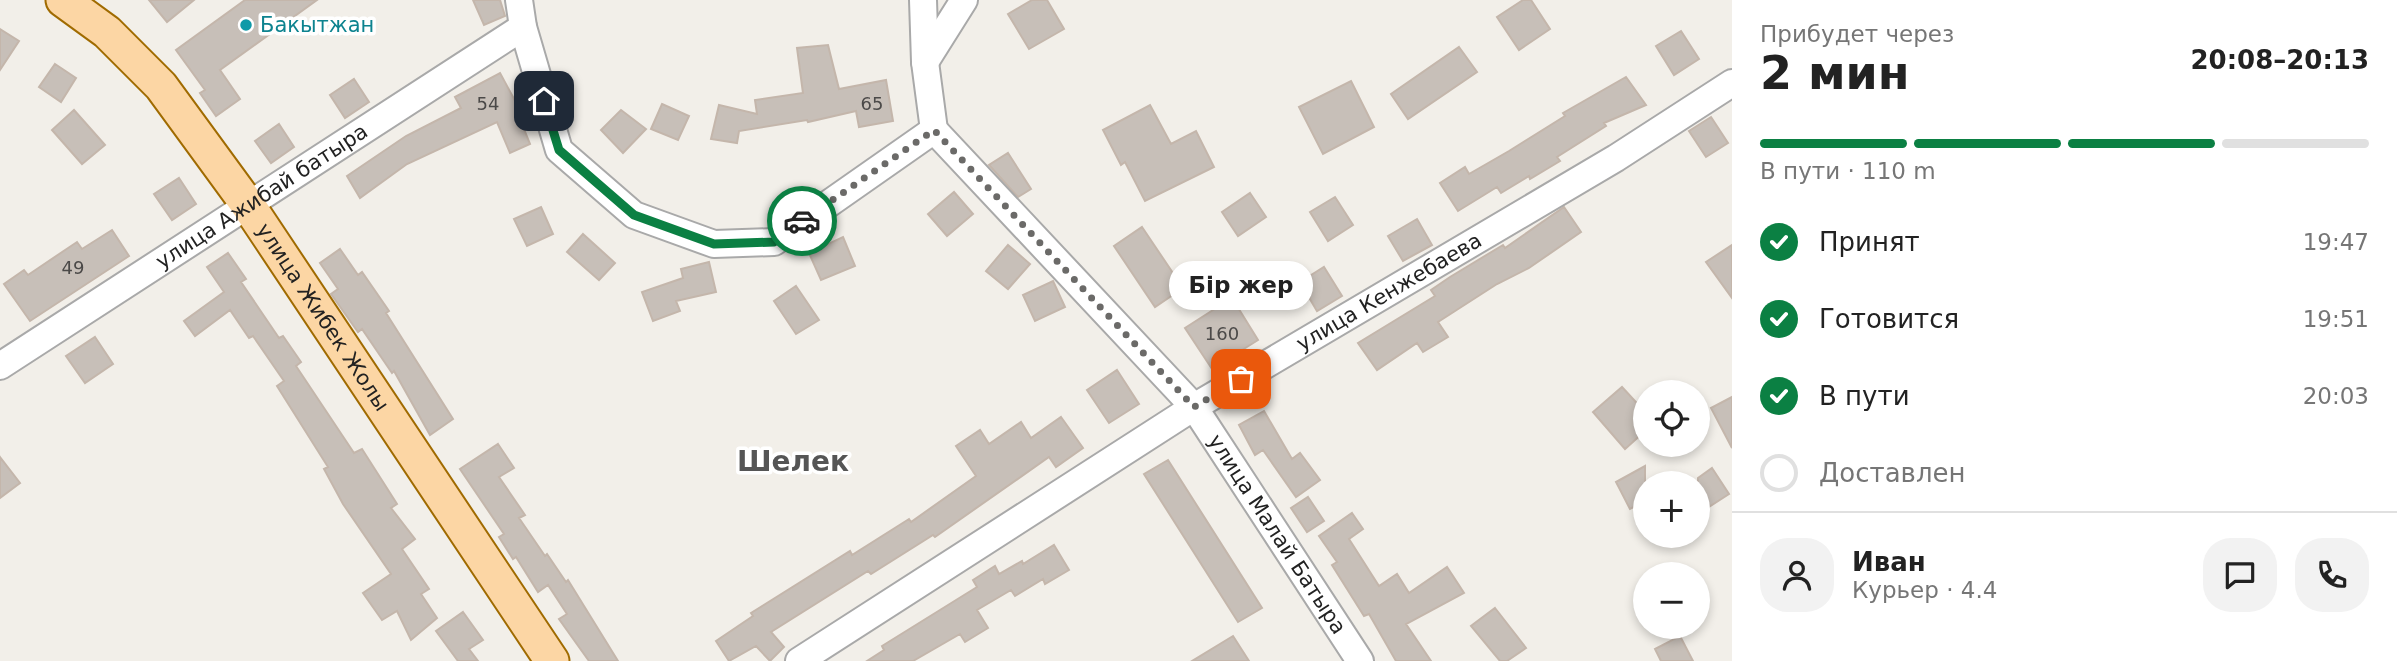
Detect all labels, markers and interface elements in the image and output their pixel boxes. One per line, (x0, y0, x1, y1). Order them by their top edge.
place label: Бакытжан (260, 13, 374, 37)
marker: Бакытжан (238, 17, 254, 33)
text: Прибудет через (1760, 21, 1954, 47)
text: 20:08–20:13 (2190, 45, 2369, 75)
text: 2 мин (1760, 46, 1910, 100)
pin (514, 71, 574, 131)
icon: home (525, 82, 563, 120)
house number: 54 (477, 93, 499, 114)
house number: 65 (861, 93, 883, 114)
street label: улица Ажибай батыра (151, 119, 372, 274)
text: В пути · 110 m (1760, 158, 1936, 184)
courier (767, 186, 837, 256)
icon: car (783, 202, 821, 240)
street label: улица Жибек Жолы (252, 219, 394, 416)
icon: check (1760, 223, 1798, 261)
text: Принят (1819, 227, 1920, 257)
street label: улица Кенжебаева (1292, 228, 1486, 356)
text: 19:47 (2303, 229, 2369, 255)
house number: 49 (62, 257, 84, 278)
callout: Бір жер (1169, 260, 1313, 309)
text: Бір жер (1189, 272, 1293, 298)
icon: check (1760, 300, 1798, 338)
text: Готовится (1819, 304, 1959, 334)
text: 19:51 (2303, 306, 2369, 332)
house number: 160 (1205, 323, 1239, 344)
pin (1211, 349, 1271, 409)
icon: bag (1222, 360, 1260, 398)
icon: check (1760, 377, 1798, 415)
map controls (1633, 380, 1710, 639)
button: locate (1633, 380, 1710, 457)
text: В пути (1819, 381, 1910, 411)
text: 20:03 (2303, 383, 2369, 409)
street label: улица Малай Батыра (1203, 430, 1351, 638)
district label: Шелек (737, 445, 849, 478)
text: Доставлен (1819, 458, 1966, 488)
button: + (1633, 471, 1710, 548)
button: person (1760, 538, 1834, 612)
button: chat (2203, 538, 2277, 612)
button: phone (2295, 538, 2369, 612)
text: Иван (1852, 547, 1926, 577)
button: − (1633, 562, 1710, 639)
text: Курьер · 4.4 (1852, 577, 1997, 603)

